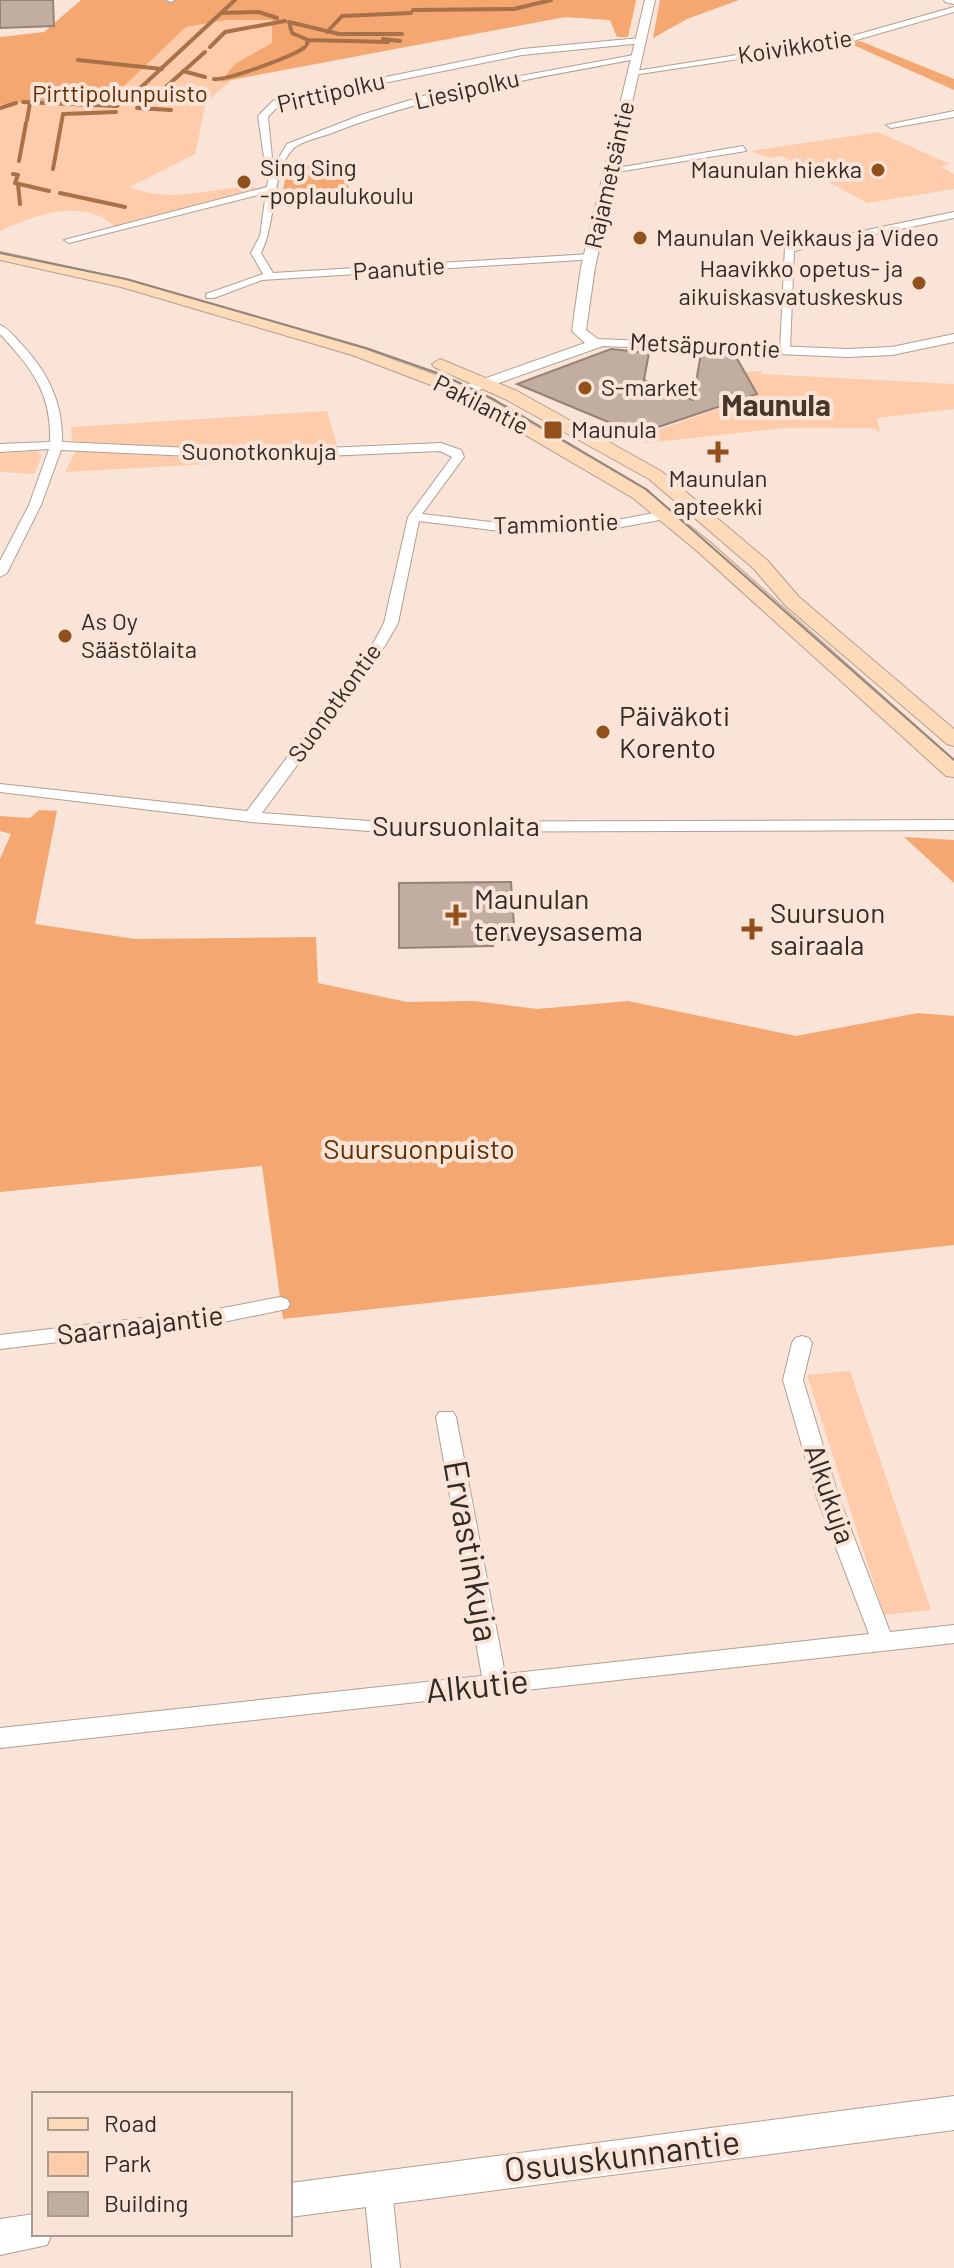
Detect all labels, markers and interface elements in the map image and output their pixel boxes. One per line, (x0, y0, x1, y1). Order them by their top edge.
street label: Koivikkotie (736, 22, 854, 69)
street label: Liesipolku (411, 62, 522, 115)
street label: Pirttipolku (274, 65, 387, 118)
park label: Pirttipolunpuisto (32, 78, 208, 107)
street label: Rajametsäntie (577, 98, 640, 251)
place label: Sing Sing -poplaulukoulu (260, 152, 414, 209)
place label: Maunulan hiekka (690, 154, 862, 183)
marker: Maunulan hiekka (869, 161, 887, 179)
marker: Sing Sing -poplaulukoulu (235, 173, 253, 191)
place label: Maunulan Veikkaus ja Video (656, 222, 939, 251)
marker: Maunulan Veikkaus ja Video (631, 229, 649, 247)
street label: Paanutie (352, 250, 446, 285)
place label: Haavikko opetus- ja aikuiskasvatuskeskus (679, 253, 903, 310)
marker: Haavikko opetus- ja aikuiskasvatuskeskus (910, 274, 928, 292)
street label: Metsäpurontie (629, 326, 781, 363)
street label: Pakilantie (429, 367, 534, 440)
place label: S-market (601, 372, 698, 401)
marker: S-market (576, 379, 594, 397)
district label: Maunula (721, 386, 831, 422)
place label: Maunula (571, 414, 657, 443)
marker: Maunula (542, 419, 564, 441)
street label: Suonotkonkuja (182, 436, 337, 465)
marker: Maunulan apteekki (709, 443, 727, 461)
place label: Maunulan apteekki (669, 463, 767, 520)
street label: Tammiontie (493, 506, 619, 539)
place label: As Oy Säästölaita (81, 606, 197, 663)
marker: As Oy Säästölaita (56, 627, 74, 645)
street label: Suonotkontie (281, 637, 387, 767)
place label: Päiväkoti Korento (619, 698, 730, 764)
marker: Päiväkoti Korento (594, 723, 612, 741)
street label: Suursuonlaita (372, 808, 540, 842)
place label: Maunulan terveysasema (474, 881, 643, 947)
place label: Suursuon sairaala (770, 895, 885, 961)
marker: Maunulan terveysasema (445, 904, 467, 926)
marker: Suursuon sairaala (741, 918, 763, 940)
park label: Suursuonpuisto (323, 1131, 515, 1165)
street label: Saarnaajantie (55, 1297, 225, 1351)
street label: Alkukuja (798, 1440, 864, 1548)
street label: Ervastinkuja (436, 1457, 509, 1645)
street label: Alkutie (424, 1659, 530, 1710)
legend (32, 2092, 292, 2236)
text: Road (104, 2108, 157, 2137)
street label: Osuuskunnantie (502, 2120, 742, 2189)
text: Park (104, 2148, 151, 2177)
text: Building (104, 2188, 188, 2217)

